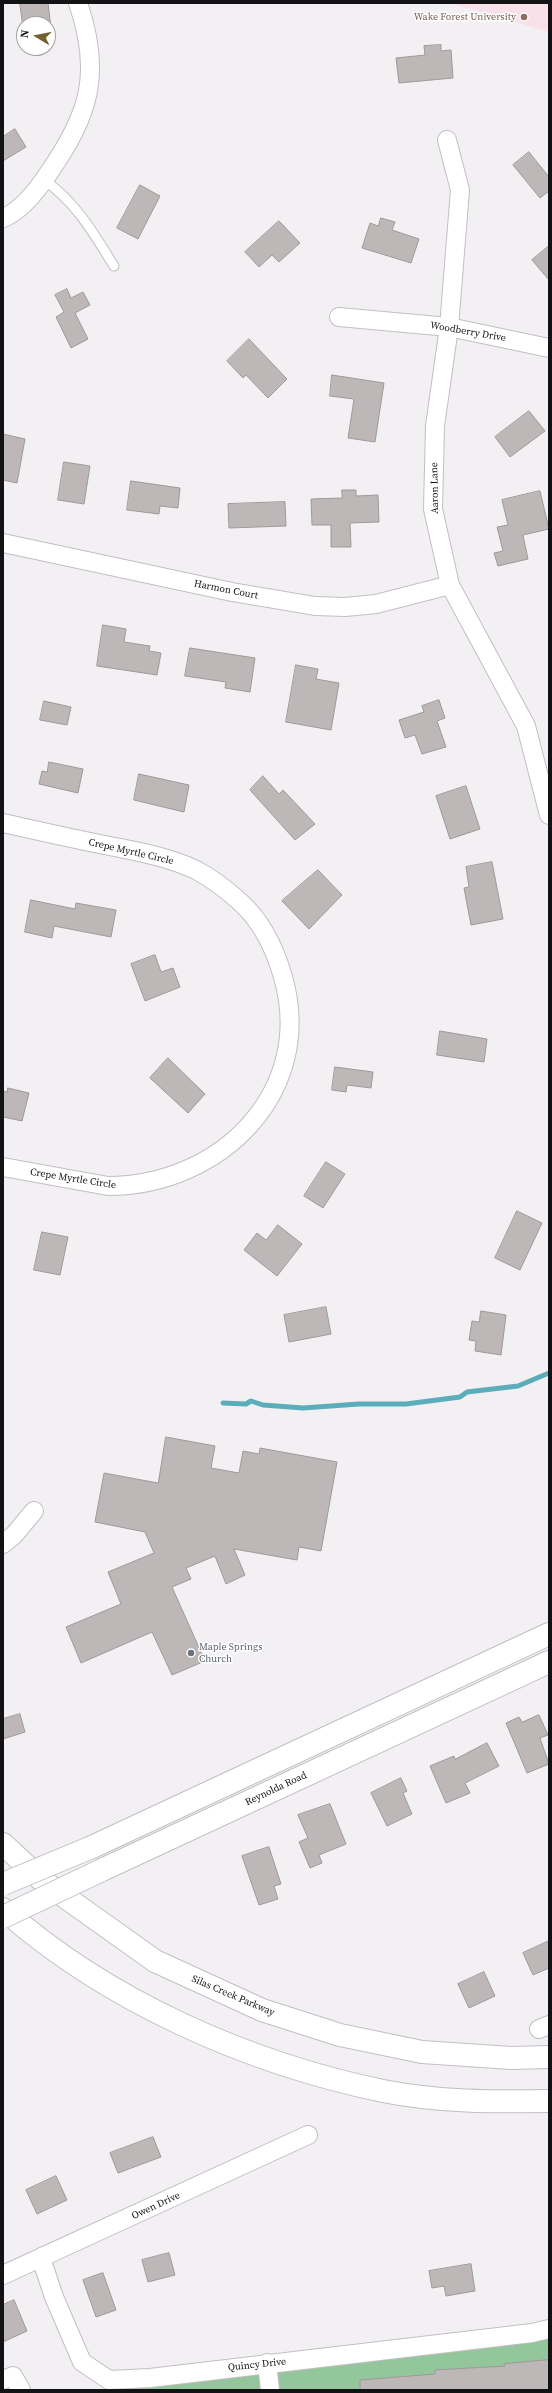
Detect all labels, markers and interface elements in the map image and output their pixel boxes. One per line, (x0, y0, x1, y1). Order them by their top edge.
place label: Wake Forest University (414, 11, 516, 23)
marker: Wake Forest University (519, 12, 529, 22)
north arrow (16, 16, 56, 56)
text: N (17, 29, 33, 39)
street label: Woodberry Drive (429, 319, 507, 345)
street label: Aaron Lane (429, 462, 441, 514)
street label: Harmon Court (193, 578, 259, 602)
street label: Crepe Myrtle Circle (87, 836, 175, 868)
street label: Crepe Myrtle Circle (29, 1166, 117, 1192)
place label: Maple Springs Church (199, 1641, 262, 1664)
marker: Maple Springs Church (186, 1648, 196, 1658)
street label: Reynolda Road (243, 1769, 309, 1809)
street label: Silas Creek Parkway (190, 1973, 276, 2019)
street label: Owen Drive (130, 2190, 182, 2222)
street label: Quincy Drive (227, 2356, 287, 2374)

